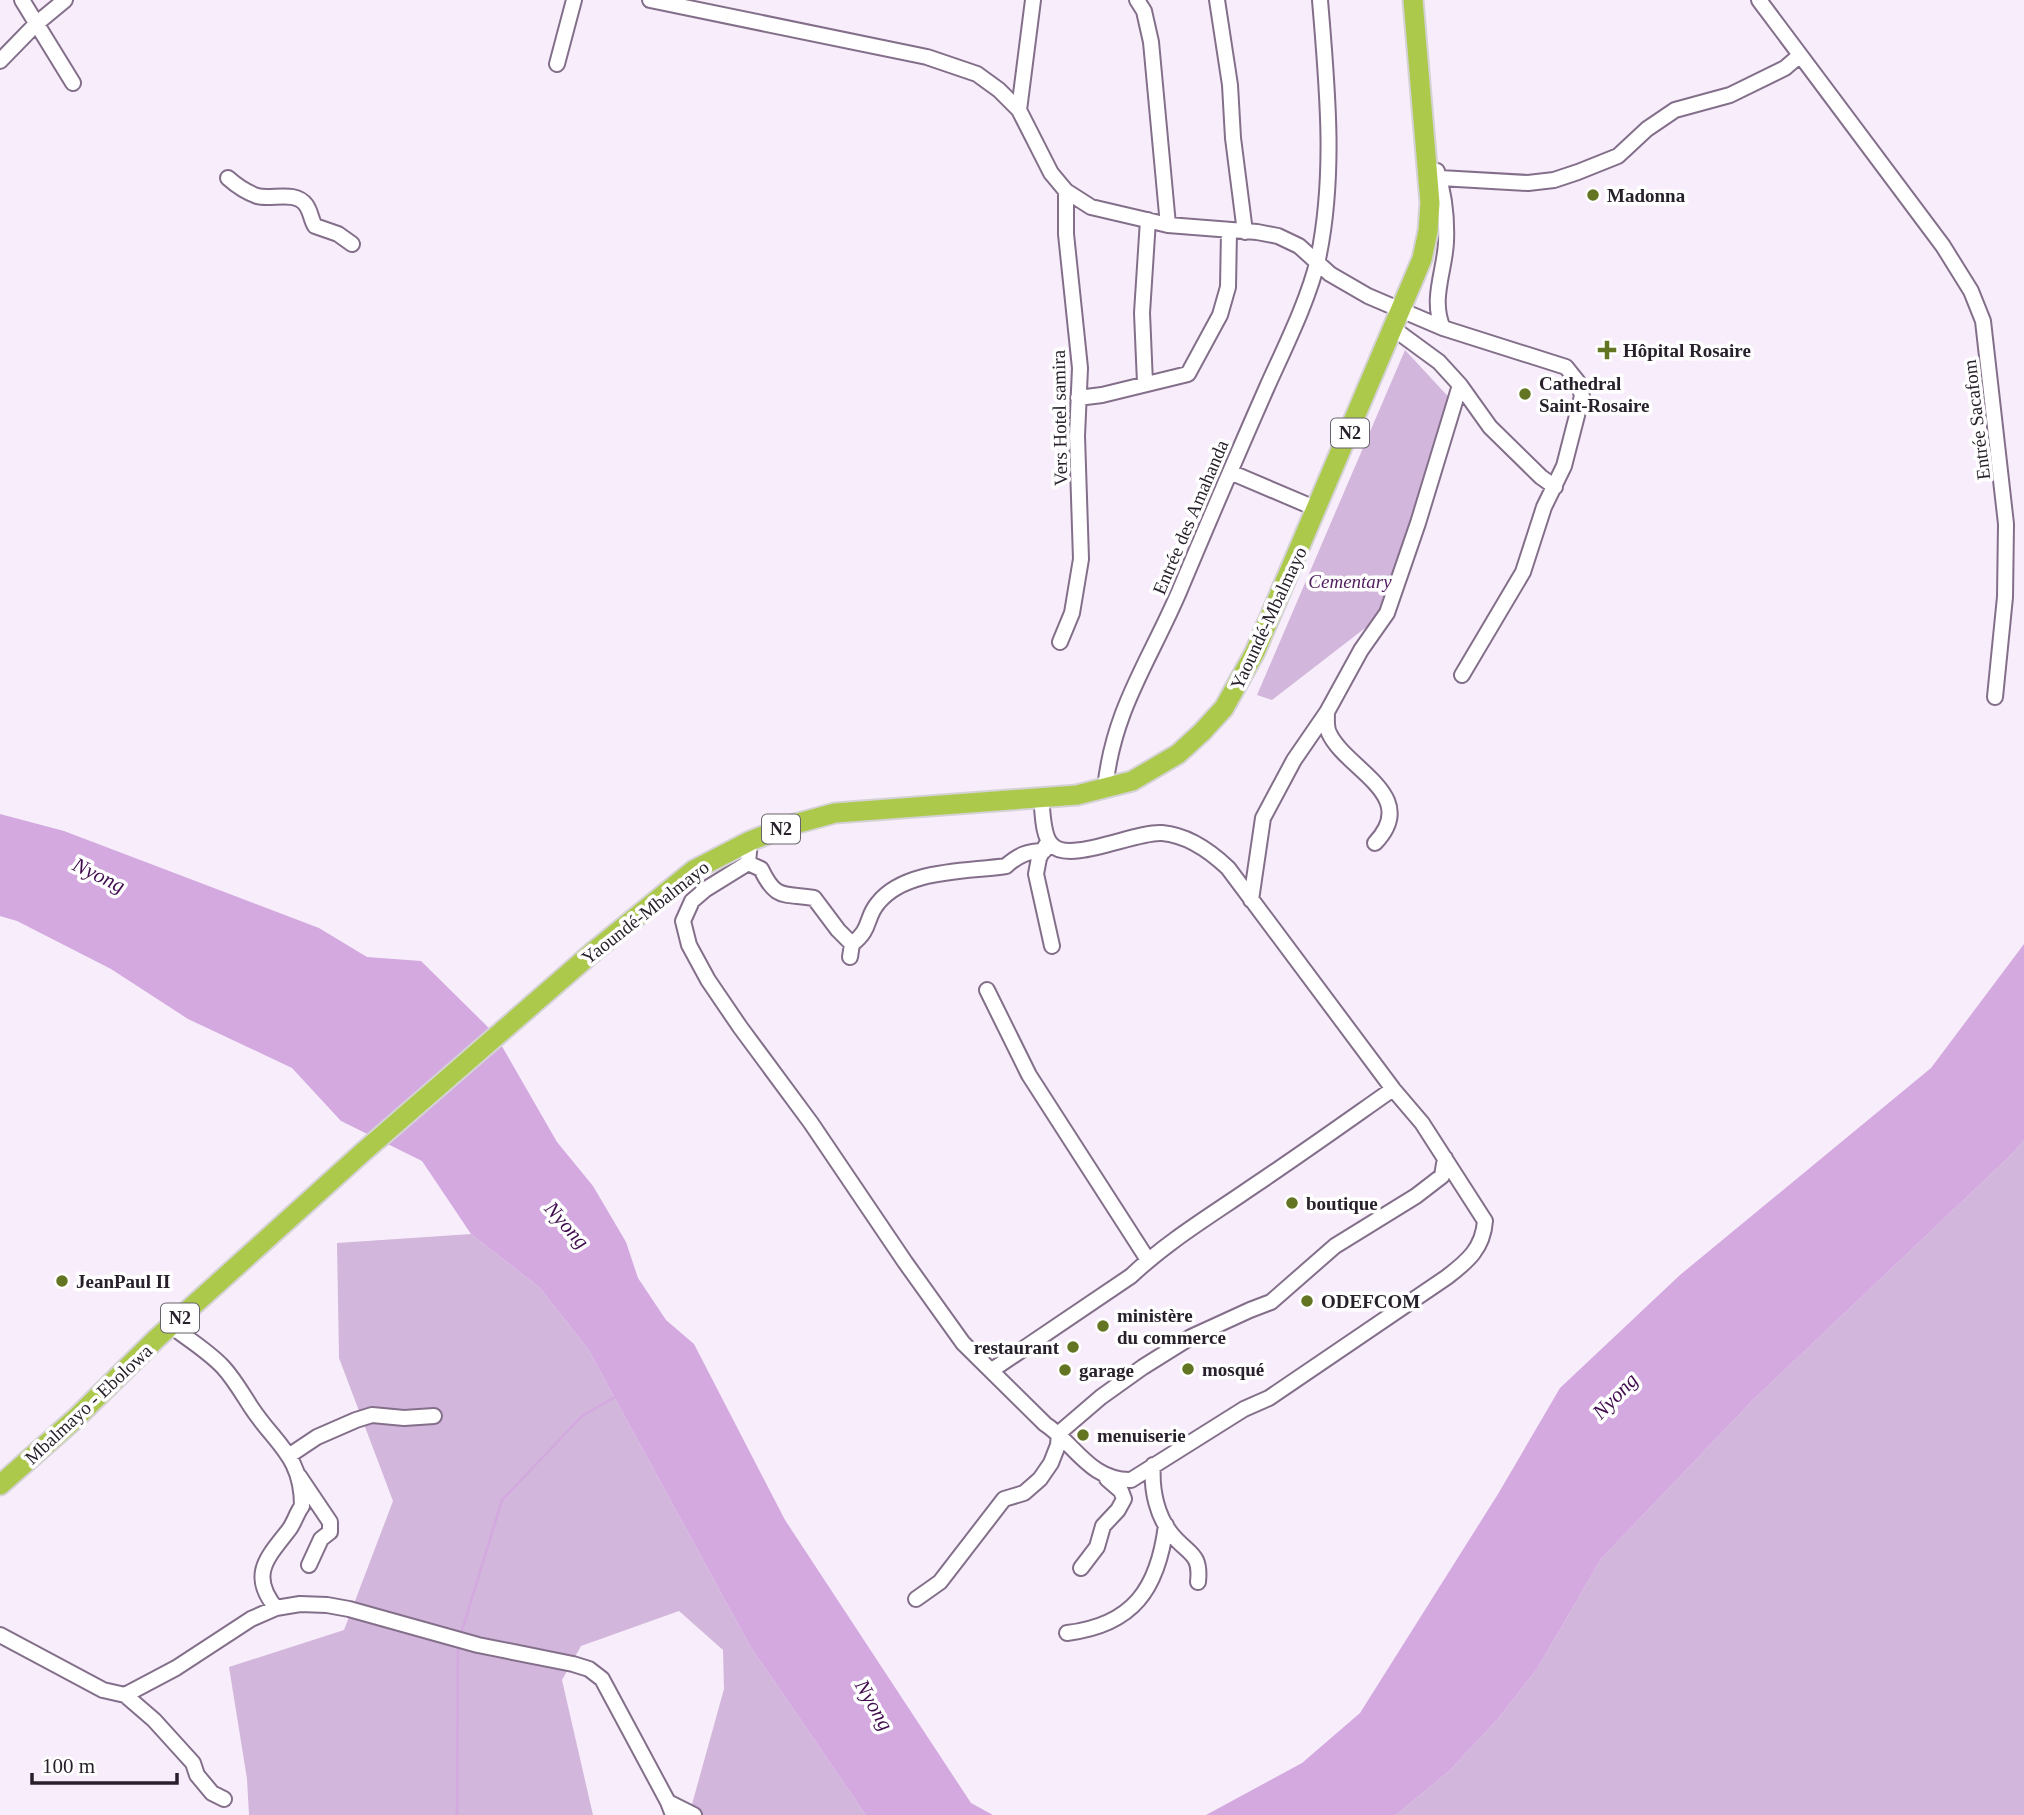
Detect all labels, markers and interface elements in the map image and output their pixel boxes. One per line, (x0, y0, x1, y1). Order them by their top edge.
place label: Madonna (1607, 185, 1686, 206)
marker: Madonna (1585, 187, 1601, 203)
marker: Hôpital Rosaire (1597, 340, 1617, 360)
place label: Hôpital Rosaire (1623, 340, 1751, 361)
street label: Vers Hotel samira (1048, 349, 1071, 486)
street label: Entrée Sacafom (1959, 358, 1994, 481)
place label: Cathedral Saint-Rosaire (1539, 373, 1649, 416)
marker: Cathedral Saint-Rosaire (1517, 386, 1533, 402)
road number: N2 (1331, 418, 1369, 447)
street label: Entrée des Amahanda (1148, 436, 1233, 598)
street label: Yaoundé-Mbalmayo (1226, 543, 1311, 693)
park label: Cementary (1308, 571, 1392, 592)
road number: N2 (762, 814, 800, 844)
water label: Nyong (68, 852, 129, 898)
street label: Yaoundé-Mbalmayo (578, 856, 713, 968)
place label: boutique (1306, 1193, 1378, 1214)
marker: boutique (1284, 1195, 1300, 1211)
water label: Nyong (539, 1196, 594, 1253)
place label: JeanPaul II (76, 1271, 171, 1292)
marker: JeanPaul II (54, 1273, 70, 1289)
place label: ODEFCOM (1321, 1291, 1420, 1312)
marker: ODEFCOM (1299, 1293, 1315, 1309)
road number: N2 (161, 1303, 199, 1332)
place label: ministère du commerce (1117, 1305, 1226, 1348)
marker: ministère du commerce (1095, 1318, 1111, 1334)
place label: restaurant (974, 1337, 1060, 1358)
marker: restaurant (1065, 1339, 1081, 1355)
street label: Mbalmayo - Ebolowa (21, 1340, 157, 1469)
place label: mosqué (1202, 1359, 1264, 1380)
place label: garage (1079, 1360, 1134, 1381)
marker: mosqué (1180, 1361, 1196, 1377)
marker: garage (1057, 1362, 1073, 1378)
water label: Nyong (1587, 1368, 1643, 1425)
place label: menuiserie (1097, 1425, 1186, 1446)
marker: menuiserie (1075, 1427, 1091, 1443)
water label: Nyong (849, 1674, 898, 1735)
scale bar (32, 1742, 177, 1786)
text: 100 m (42, 1754, 95, 1778)

